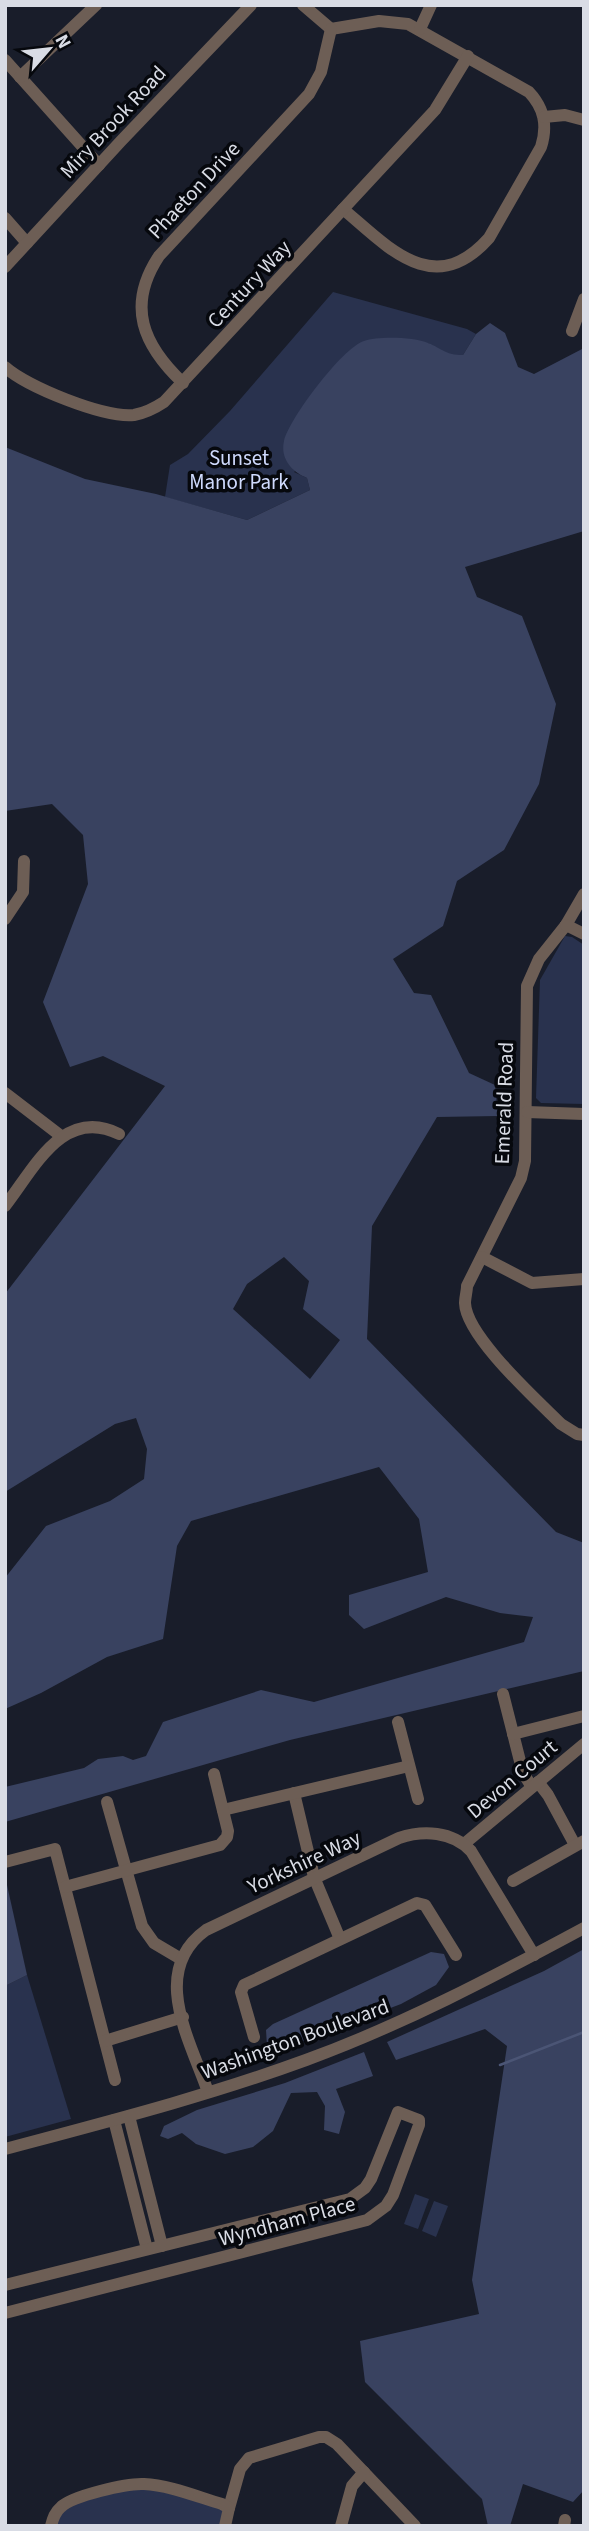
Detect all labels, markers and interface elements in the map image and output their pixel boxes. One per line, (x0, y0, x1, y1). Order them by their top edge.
north arrow (14, 14, 84, 84)
text: N (48, 30, 78, 54)
street label: Miry Brook Road (53, 59, 173, 185)
street label: Phaeton Drive (141, 135, 247, 245)
street label: Century Way (200, 233, 298, 335)
park label: Sunset Manor Park (189, 443, 289, 497)
street label: Emerald Road (487, 1041, 521, 1165)
street label: Devon Court (460, 1732, 564, 1826)
street label: Yorkshire Way (242, 1823, 366, 1902)
street label: Washington Boulevard (197, 1991, 393, 2087)
street label: Wyndham Place (215, 2188, 359, 2254)

